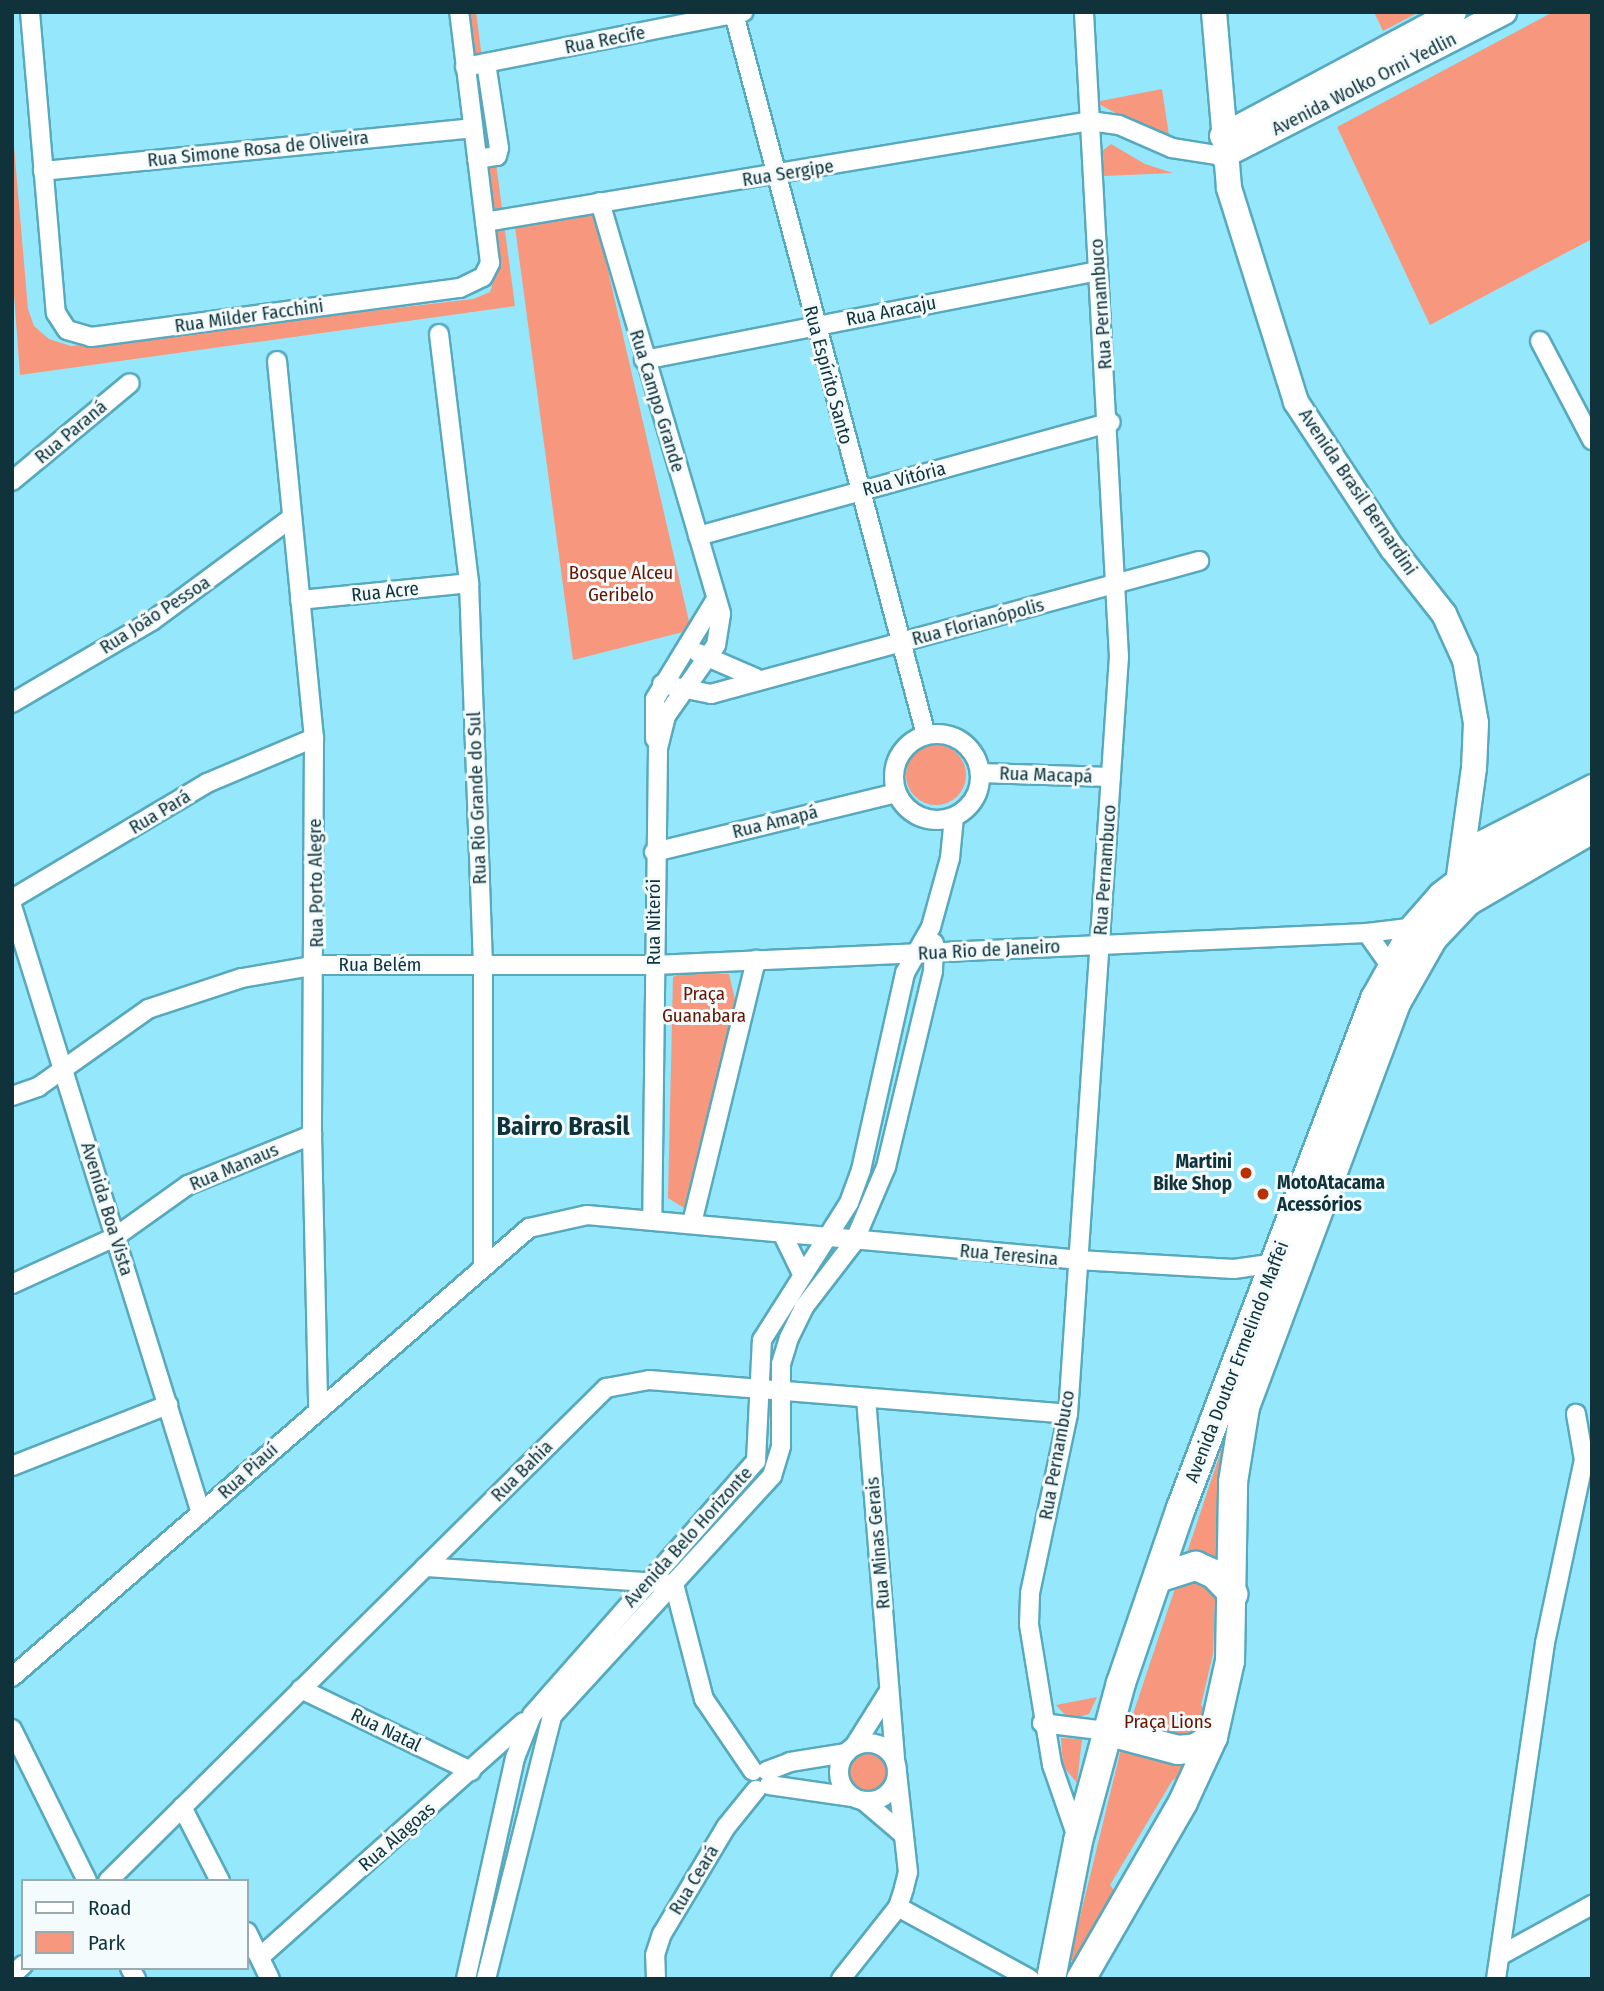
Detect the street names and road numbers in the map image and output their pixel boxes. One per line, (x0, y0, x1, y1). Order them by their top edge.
street label: Rua Recife (563, 21, 647, 59)
street label: Avenida Wolko Orni Yedlin (1268, 27, 1460, 141)
street label: Rua Simone Rosa de Oliveira (146, 126, 370, 172)
street label: Rua Sergipe (741, 155, 835, 191)
street label: Rua Pernambuco (1085, 238, 1117, 370)
street label: Rua Aracaju (844, 291, 938, 331)
street label: Rua Milder Facchini (173, 294, 325, 338)
street label: Rua Espírito Santo (799, 303, 857, 447)
street label: Rua Campo Grande (624, 327, 690, 475)
street label: Rua Paraná (30, 395, 112, 469)
street label: Avenida Brasil Bernardini (1294, 404, 1422, 580)
street label: Rua Vitória (860, 457, 948, 501)
street label: Rua João Pessoa (96, 571, 214, 659)
street label: Rua Acre (350, 577, 420, 607)
street label: Rua Florianópolis (909, 593, 1047, 651)
street label: Rua Rio Grande do Sul (463, 711, 491, 885)
street label: Rua Macapá (999, 762, 1093, 788)
street label: Rua Pará (125, 785, 195, 839)
street label: Rua Amapá (730, 800, 820, 844)
street label: Rua Pernambuco (1089, 804, 1121, 936)
street label: Rua Porto Alegre (303, 818, 329, 948)
street label: Rua Niterói (643, 879, 665, 965)
street label: Rua Rio de Janeiro (917, 935, 1061, 965)
street label: Rua Belém (339, 954, 421, 976)
street label: Rua Manaus (186, 1138, 282, 1196)
street label: Avenida Boa Vista (76, 1139, 138, 1279)
street label: Avenida Doutor Ermelindo Maffei (1180, 1238, 1294, 1486)
street label: Rua Teresina (959, 1239, 1059, 1271)
street label: Rua Pernambuco (1034, 1388, 1080, 1522)
street label: Rua Bahia (486, 1435, 558, 1507)
street label: Rua Piauí (213, 1438, 283, 1504)
street label: Avenida Belo Horizonte (619, 1462, 757, 1612)
street label: Rua Minas Gerais (861, 1476, 895, 1610)
street label: Rua Natal (347, 1703, 425, 1757)
street label: Rua Alagoas (354, 1798, 440, 1876)
street label: Rua Ceará (664, 1841, 724, 1919)

